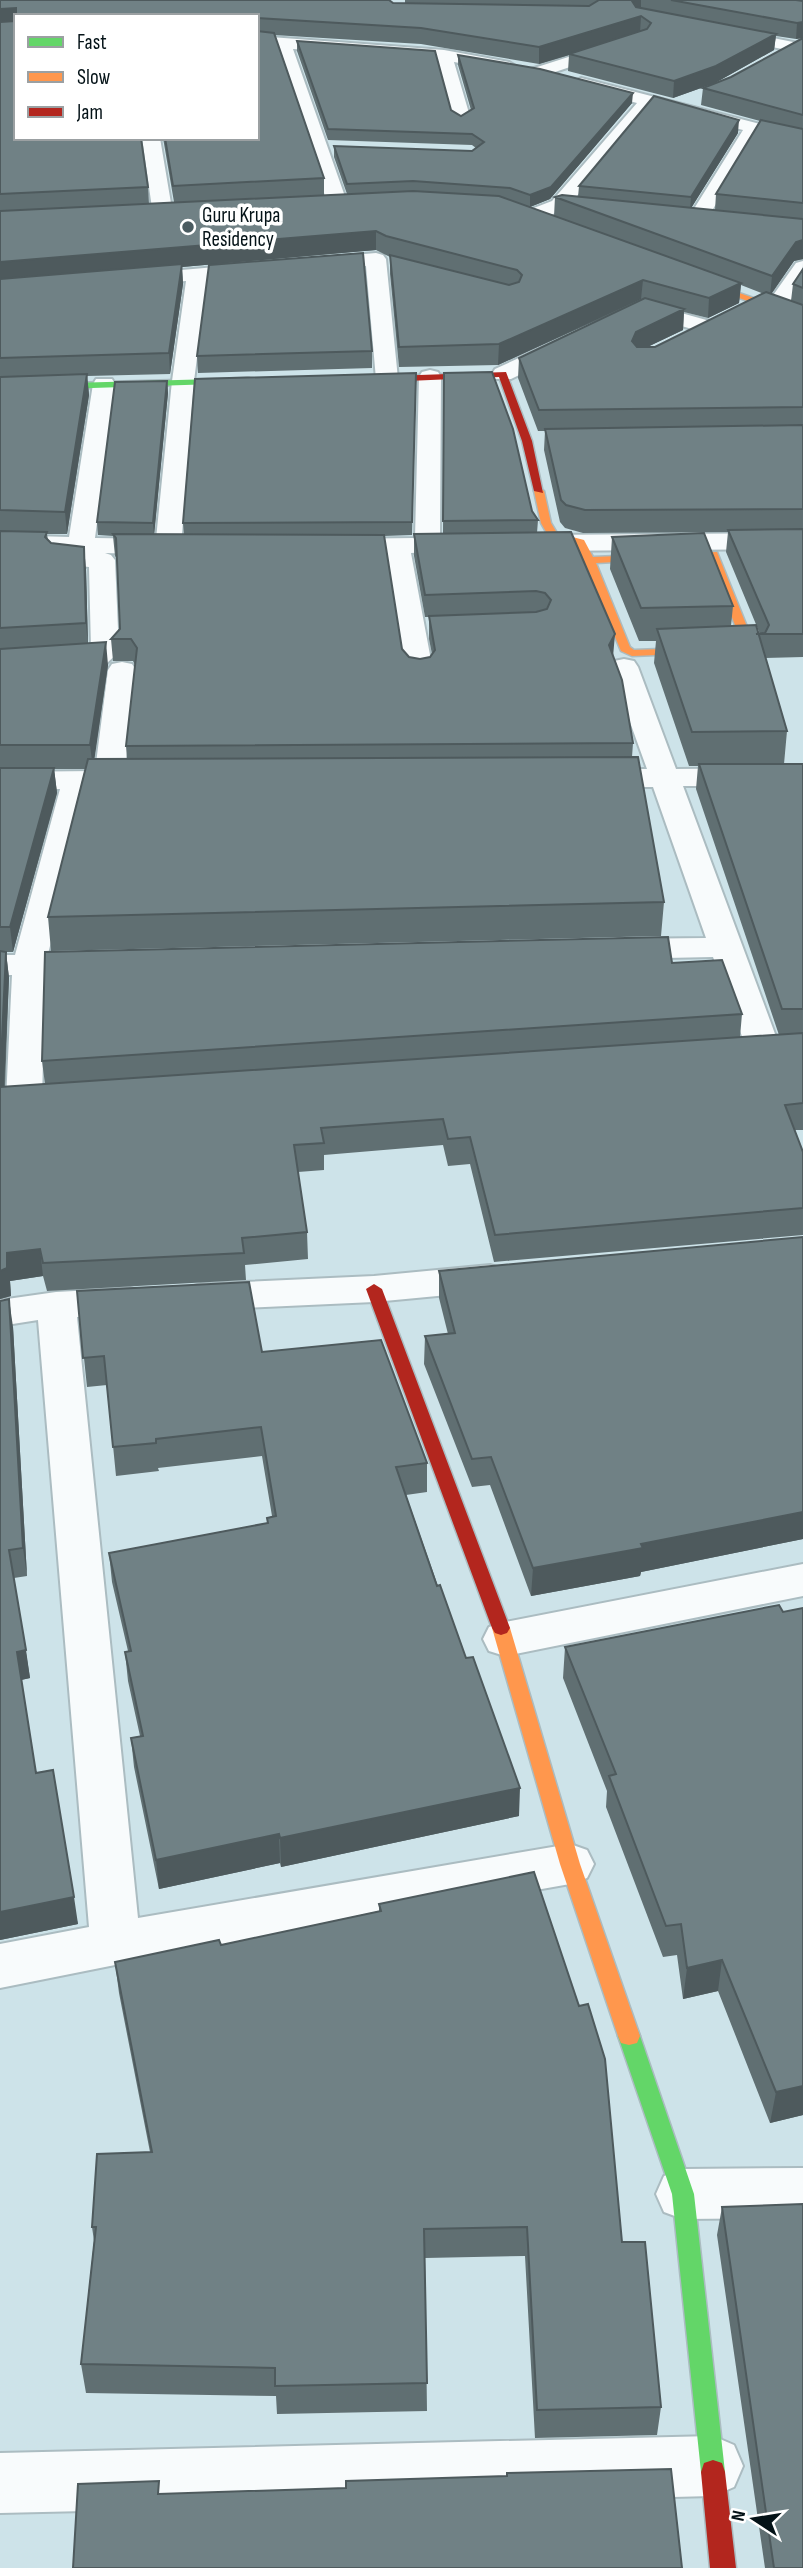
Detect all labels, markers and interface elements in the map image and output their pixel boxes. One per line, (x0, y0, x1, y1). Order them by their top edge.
legend (14, 14, 259, 140)
text: Fast (77, 30, 107, 55)
text: Slow (77, 65, 111, 90)
text: Jam (76, 100, 103, 125)
place label: Guru Krupa Residency (202, 203, 280, 252)
marker: Guru Krupa Residency (180, 219, 196, 235)
north arrow (719, 2484, 789, 2554)
text: N (727, 2508, 751, 2523)

